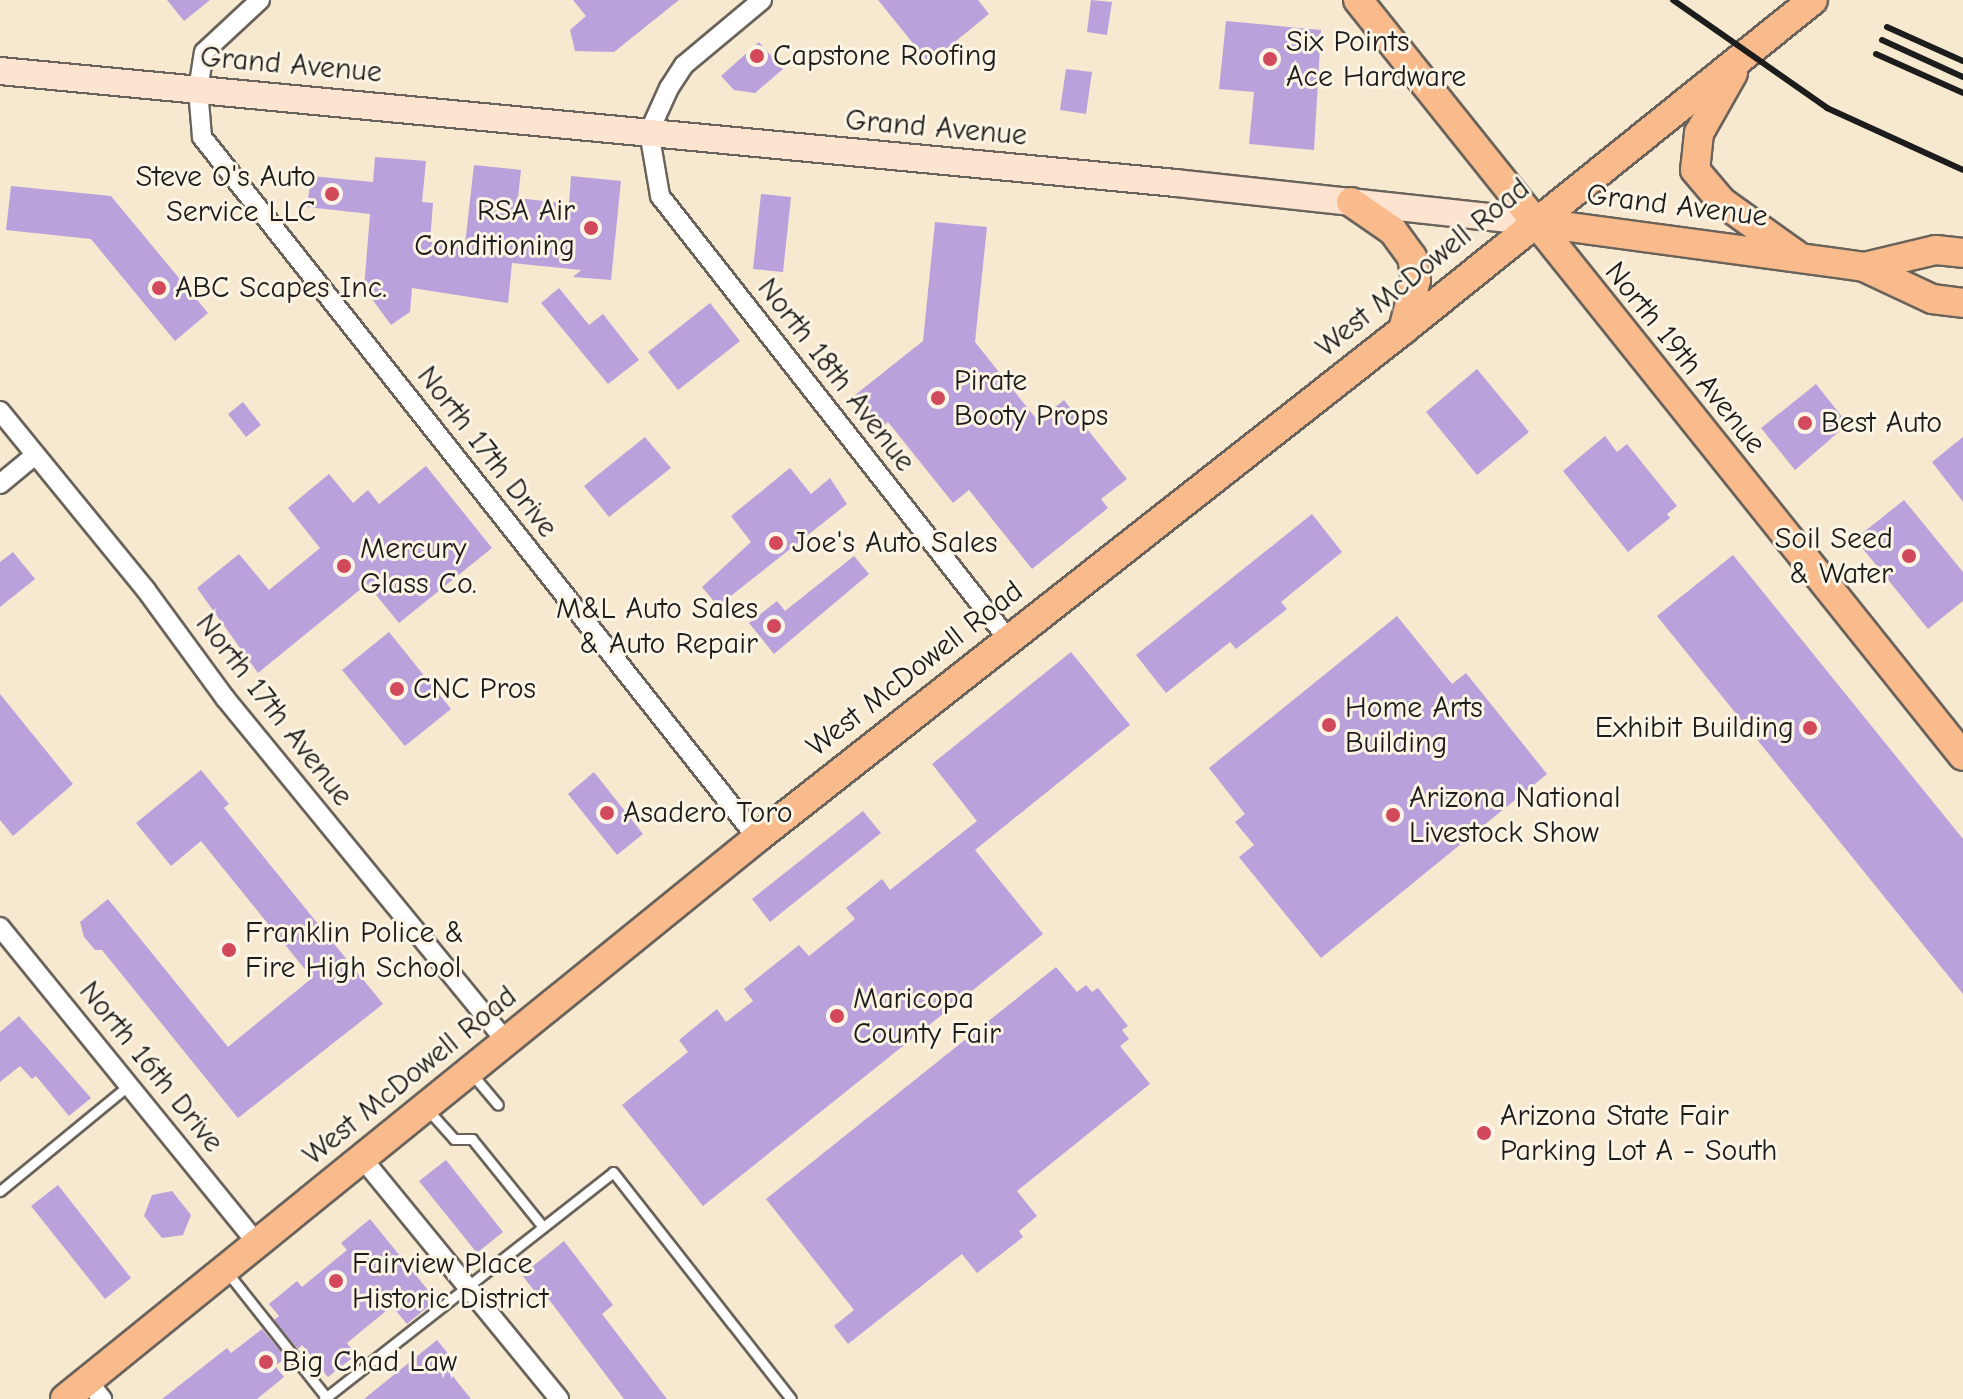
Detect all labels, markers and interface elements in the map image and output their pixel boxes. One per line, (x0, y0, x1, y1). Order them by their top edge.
place label: Six Points Ace Hardware (1286, 24, 1466, 94)
place label: Capstone Roofing (773, 38, 997, 74)
street label: Grand Avenue (199, 39, 383, 91)
marker: Capstone Roofing (748, 47, 766, 65)
marker: Six Points Ace Hardware (1261, 50, 1279, 68)
street label: Grand Avenue (844, 102, 1028, 154)
place label: Steve O's Auto Service LLC (136, 159, 316, 230)
street label: West McDowell Road (1309, 171, 1537, 365)
street label: Grand Avenue (1584, 177, 1770, 235)
marker: Steve O's Auto Service LLC (323, 185, 341, 203)
place label: RSA Air Conditioning (414, 193, 575, 264)
marker: RSA Air Conditioning (582, 219, 600, 237)
street label: North 19th Avenue (1597, 255, 1773, 461)
place label: ABC Scapes Inc. (175, 270, 387, 306)
street label: North 18th Avenue (749, 271, 923, 479)
marker: ABC Scapes Inc. (150, 279, 168, 297)
street label: North 17th Drive (409, 359, 565, 545)
place label: Pirate Booty Props (954, 363, 1108, 434)
marker: Pirate Booty Props (929, 389, 947, 407)
place label: Best Auto (1821, 405, 1942, 441)
marker: Best Auto (1796, 414, 1814, 432)
place label: Soil Seed & Water (1775, 521, 1893, 592)
place label: Joe's Auto Sales (792, 525, 997, 561)
place label: Mercury Glass Co. (360, 531, 477, 602)
marker: Joe's Auto Sales (767, 534, 785, 552)
marker: Soil Seed & Water (1900, 547, 1918, 565)
marker: Mercury Glass Co. (335, 557, 353, 575)
street label: West McDowell Road (800, 573, 1030, 765)
place label: M&L Auto Sales & Auto Repair (556, 591, 758, 662)
street label: North 17th Avenue (188, 607, 360, 813)
marker: M&L Auto Sales & Auto Repair (765, 617, 783, 635)
place label: CNC Pros (413, 671, 536, 707)
marker: CNC Pros (388, 680, 406, 698)
place label: Home Arts Building (1345, 690, 1483, 760)
place label: Exhibit Building (1595, 710, 1794, 746)
marker: Home Arts Building (1320, 716, 1338, 734)
marker: Exhibit Building (1801, 719, 1819, 737)
place label: Arizona National Livestock Show (1409, 780, 1621, 850)
place label: Asadero Toro (623, 795, 793, 831)
marker: Asadero Toro (598, 804, 616, 822)
marker: Arizona National Livestock Show (1384, 806, 1402, 824)
place label: Franklin Police & Fire High School (245, 915, 464, 986)
marker: Franklin Police & Fire High School (220, 941, 238, 959)
street label: North 16th Drive (71, 974, 231, 1160)
street label: West McDowell Road (296, 979, 524, 1173)
place label: Maricopa County Fair (853, 981, 1001, 1052)
marker: Maricopa County Fair (828, 1007, 846, 1025)
place label: Arizona State Fair Parking Lot A - South (1500, 1098, 1777, 1168)
marker: Arizona State Fair Parking Lot A - South (1475, 1124, 1493, 1142)
place label: Fairview Place Historic District (352, 1246, 548, 1316)
marker: Fairview Place Historic District (327, 1272, 345, 1290)
place label: Big Chad Law (282, 1344, 457, 1380)
marker: Big Chad Law (257, 1353, 275, 1371)

